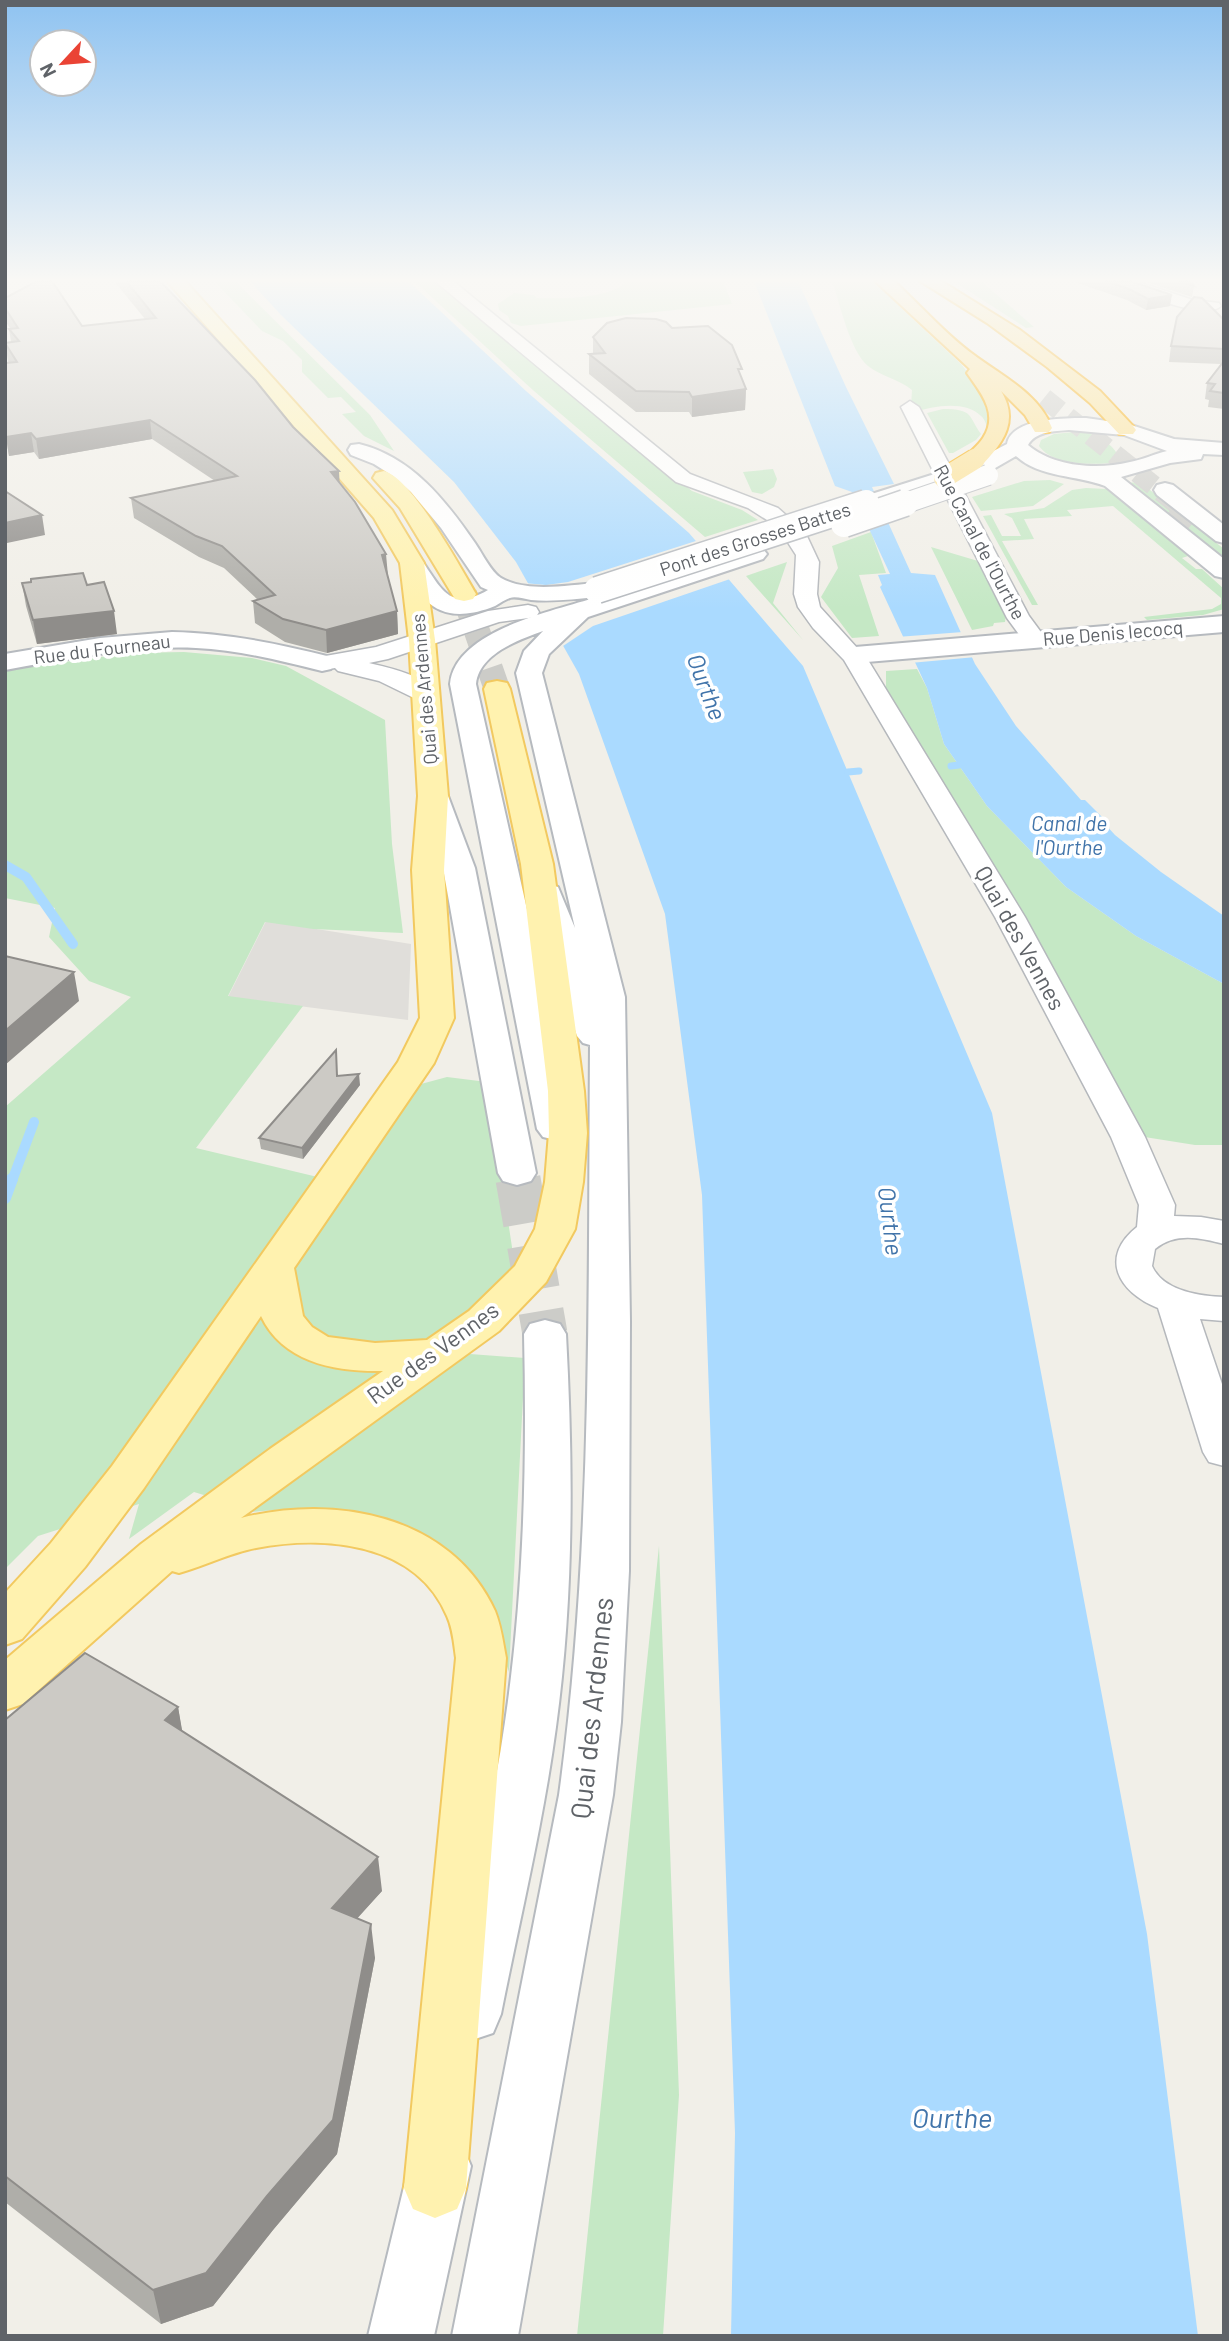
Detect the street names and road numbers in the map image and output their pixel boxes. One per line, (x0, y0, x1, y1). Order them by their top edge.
street label: Rue Canal de l'Ourthe (930, 460, 1031, 623)
street label: Pont des Grosses Battes (657, 497, 853, 580)
street label: Quai des Ardennes (405, 613, 442, 765)
street label: Rue Denis lecocq (1042, 615, 1184, 650)
street label: Rue du Fourneau (32, 629, 172, 668)
street label: Quai des Vennes (970, 861, 1072, 1014)
street label: Rue des Vennes (361, 1295, 504, 1409)
street label: Quai des Ardennes (562, 1595, 620, 1820)

